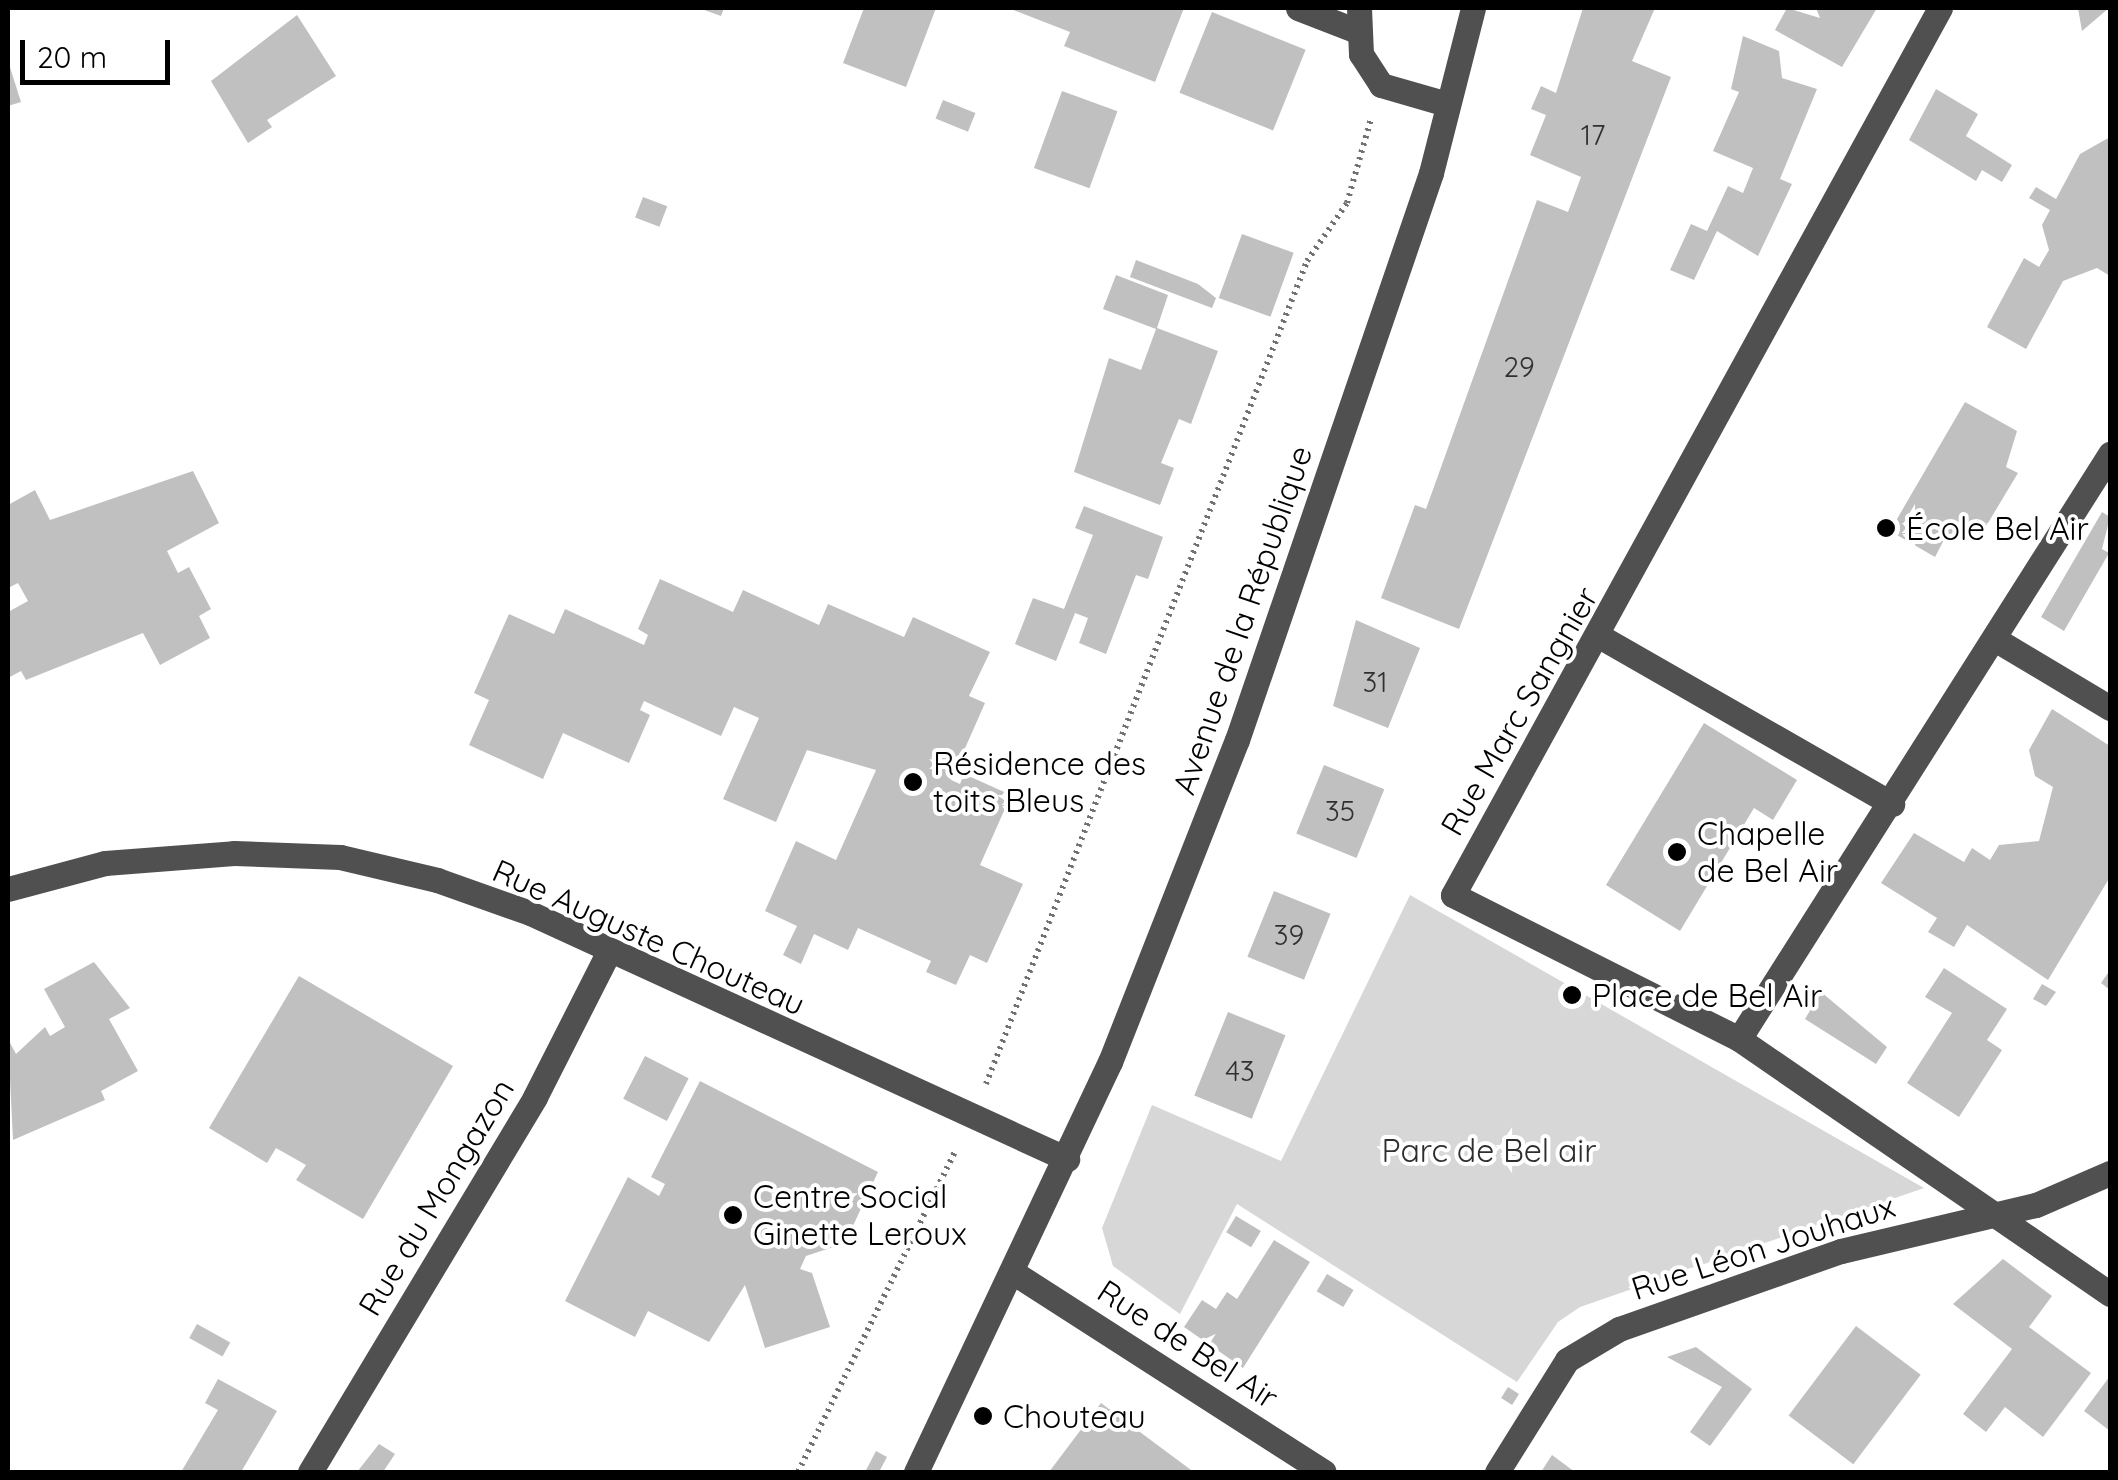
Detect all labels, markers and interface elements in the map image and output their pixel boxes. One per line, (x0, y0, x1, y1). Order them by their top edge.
scale bar (25, 20, 175, 82)
text: 20 m (37, 38, 107, 76)
house number: 17 (1581, 118, 1605, 152)
house number: 29 (1503, 350, 1535, 384)
street label: Avenue de la République (1164, 441, 1320, 799)
place label: École Bel Air (1906, 509, 2089, 547)
marker: École Bel Air (1875, 517, 1897, 539)
street label: Rue Marc Sangnier (1432, 580, 1606, 842)
house number: 31 (1362, 665, 1388, 699)
place label: Résidence des toits Bleus (933, 745, 1146, 820)
marker: Résidence des toits Bleus (902, 771, 924, 793)
house number: 35 (1325, 794, 1355, 828)
place label: Chapelle de Bel Air (1697, 815, 1838, 890)
marker: Chapelle de Bel Air (1666, 841, 1688, 863)
street label: Rue Auguste Chouteau (487, 851, 811, 1023)
house number: 39 (1274, 918, 1304, 952)
place label: Place de Bel Air (1592, 976, 1822, 1014)
marker: Place de Bel Air (1561, 984, 1583, 1006)
house number: 43 (1225, 1054, 1255, 1088)
street label: Rue du Mongazon (350, 1072, 522, 1322)
park label: Parc de Bel air (1382, 1131, 1596, 1169)
place label: Centre Social Ginette Leroux (753, 1178, 967, 1253)
street label: Rue Léon Jouhaux (1626, 1186, 1900, 1308)
marker: Centre Social Ginette Leroux (722, 1204, 744, 1226)
street label: Rue de Bel Air (1091, 1271, 1285, 1417)
place label: Chouteau (1003, 1397, 1146, 1435)
marker: Chouteau (972, 1405, 994, 1427)

